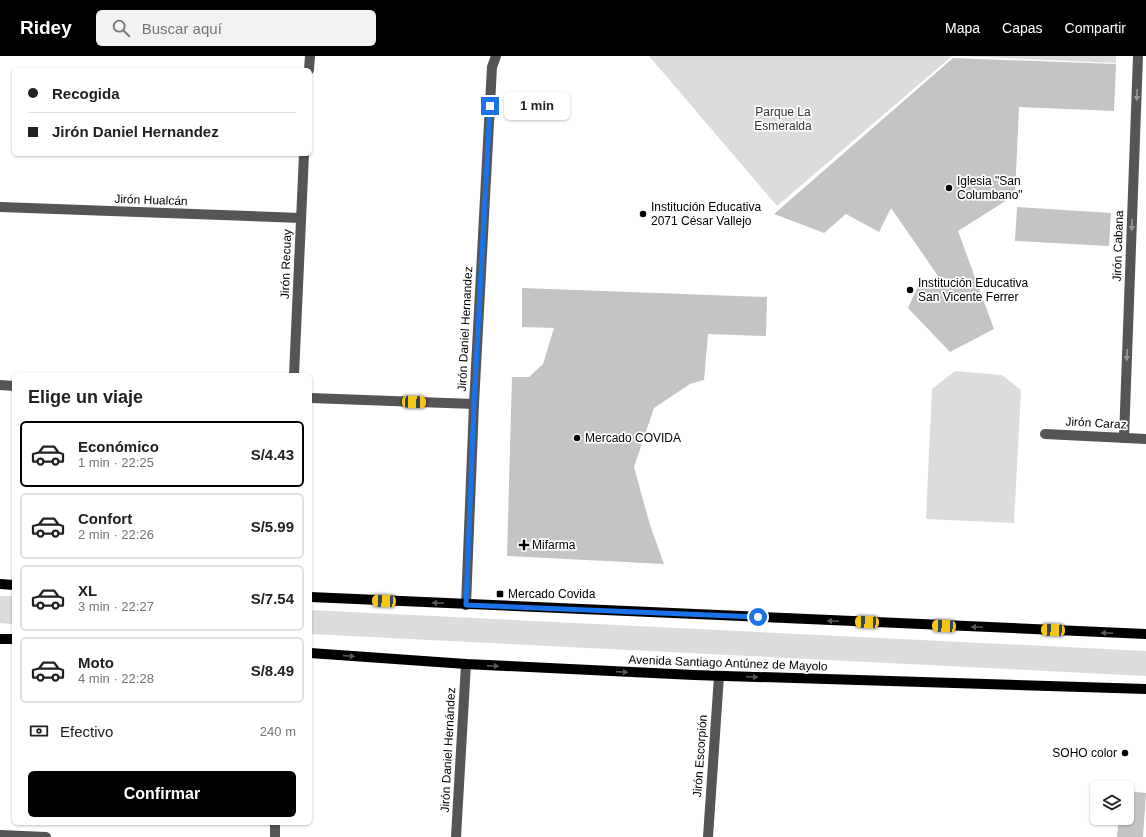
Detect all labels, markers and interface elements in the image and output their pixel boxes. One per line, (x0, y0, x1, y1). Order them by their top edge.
search box (96, 10, 376, 46)
text: Ridey (20, 17, 72, 38)
icon: search (110, 17, 132, 39)
text: Buscar aquí (142, 20, 222, 37)
text: Mapa (945, 20, 980, 36)
text: Capas (1002, 20, 1043, 36)
text: Compartir (1065, 20, 1126, 36)
text: Recogida (52, 85, 120, 102)
one-way arrow (1134, 89, 1140, 102)
callout: 1 min (504, 92, 570, 120)
route end (481, 97, 499, 115)
text: 1 min (520, 98, 554, 113)
park label: Parque La Esmeralda (754, 105, 812, 133)
text: Jirón Daniel Hernandez (52, 123, 219, 140)
place label: Iglesia "San Columbano" (957, 174, 1023, 202)
marker: Iglesia "San Columbano" (944, 183, 954, 193)
street label: Jirón Hualcán (114, 192, 188, 208)
place label: Institución Educativa 2071 César Vallejo (651, 200, 761, 228)
marker: Institución Educativa 2071 César Vallejo (638, 209, 648, 219)
street label: Jirón Cabana (1110, 210, 1126, 282)
one-way arrow (1129, 219, 1135, 232)
street label: Jirón Recuay (278, 229, 294, 299)
street label: Jirón Daniel Hernandez (455, 266, 475, 392)
place label: Institución Educativa San Vicente Ferrer (918, 276, 1028, 304)
marker: Institución Educativa San Vicente Ferrer (905, 285, 915, 295)
one-way arrow (1124, 349, 1131, 361)
text: Elige un viaje (28, 387, 143, 407)
car (402, 396, 426, 408)
street label: Jirón Caraz (1065, 414, 1127, 432)
place label: Mercado COVIDA (585, 431, 681, 445)
marker: Mercado COVIDA (572, 433, 582, 443)
icon: car (30, 436, 66, 472)
text: Económico (78, 438, 159, 455)
text: S/4.43 (251, 446, 294, 463)
text: 1 min · 22:25 (78, 455, 154, 470)
icon: car (30, 508, 66, 544)
text: Confort (78, 510, 132, 527)
text: S/5.99 (251, 518, 294, 535)
text: 2 min · 22:26 (78, 527, 154, 542)
place label: Mifarma (532, 538, 576, 552)
marker: Mifarma (519, 540, 529, 550)
icon: car (30, 580, 66, 616)
text: XL (78, 582, 97, 599)
place label: Mercado Covida (508, 587, 596, 601)
marker: Mercado Covida (495, 589, 505, 599)
text: S/7.54 (251, 590, 294, 607)
car (372, 594, 396, 608)
text: 3 min · 22:27 (78, 599, 154, 614)
one-way arrow (431, 600, 444, 606)
route start (749, 608, 767, 626)
car (855, 615, 879, 629)
one-way arrow (827, 617, 839, 624)
car (932, 619, 956, 633)
car (1041, 623, 1065, 637)
one-way arrow (970, 624, 983, 630)
one-way arrow (1101, 629, 1113, 636)
icon: car (30, 652, 66, 688)
one-way arrow (343, 652, 355, 659)
street label: Avenida Santiago Antúnez de Mayolo (628, 653, 828, 673)
text: Moto (78, 654, 114, 671)
text: S/8.49 (251, 662, 294, 679)
one-way arrow (487, 662, 499, 669)
one-way arrow (616, 669, 629, 675)
text: 4 min · 22:28 (78, 671, 154, 686)
one-way arrow (746, 674, 759, 680)
street label: Jirón Daniel Hernández (438, 687, 458, 813)
street label: Jirón Escorpión (690, 714, 710, 798)
icon: cash (28, 720, 50, 742)
text: Efectivo (60, 723, 113, 740)
text: 240 m (260, 724, 296, 739)
place label: SOHO color (1052, 746, 1117, 760)
marker: SOHO color (1120, 748, 1130, 758)
button: Confirmar (28, 771, 296, 817)
map controls (1090, 781, 1134, 825)
button: layers (1090, 781, 1134, 825)

